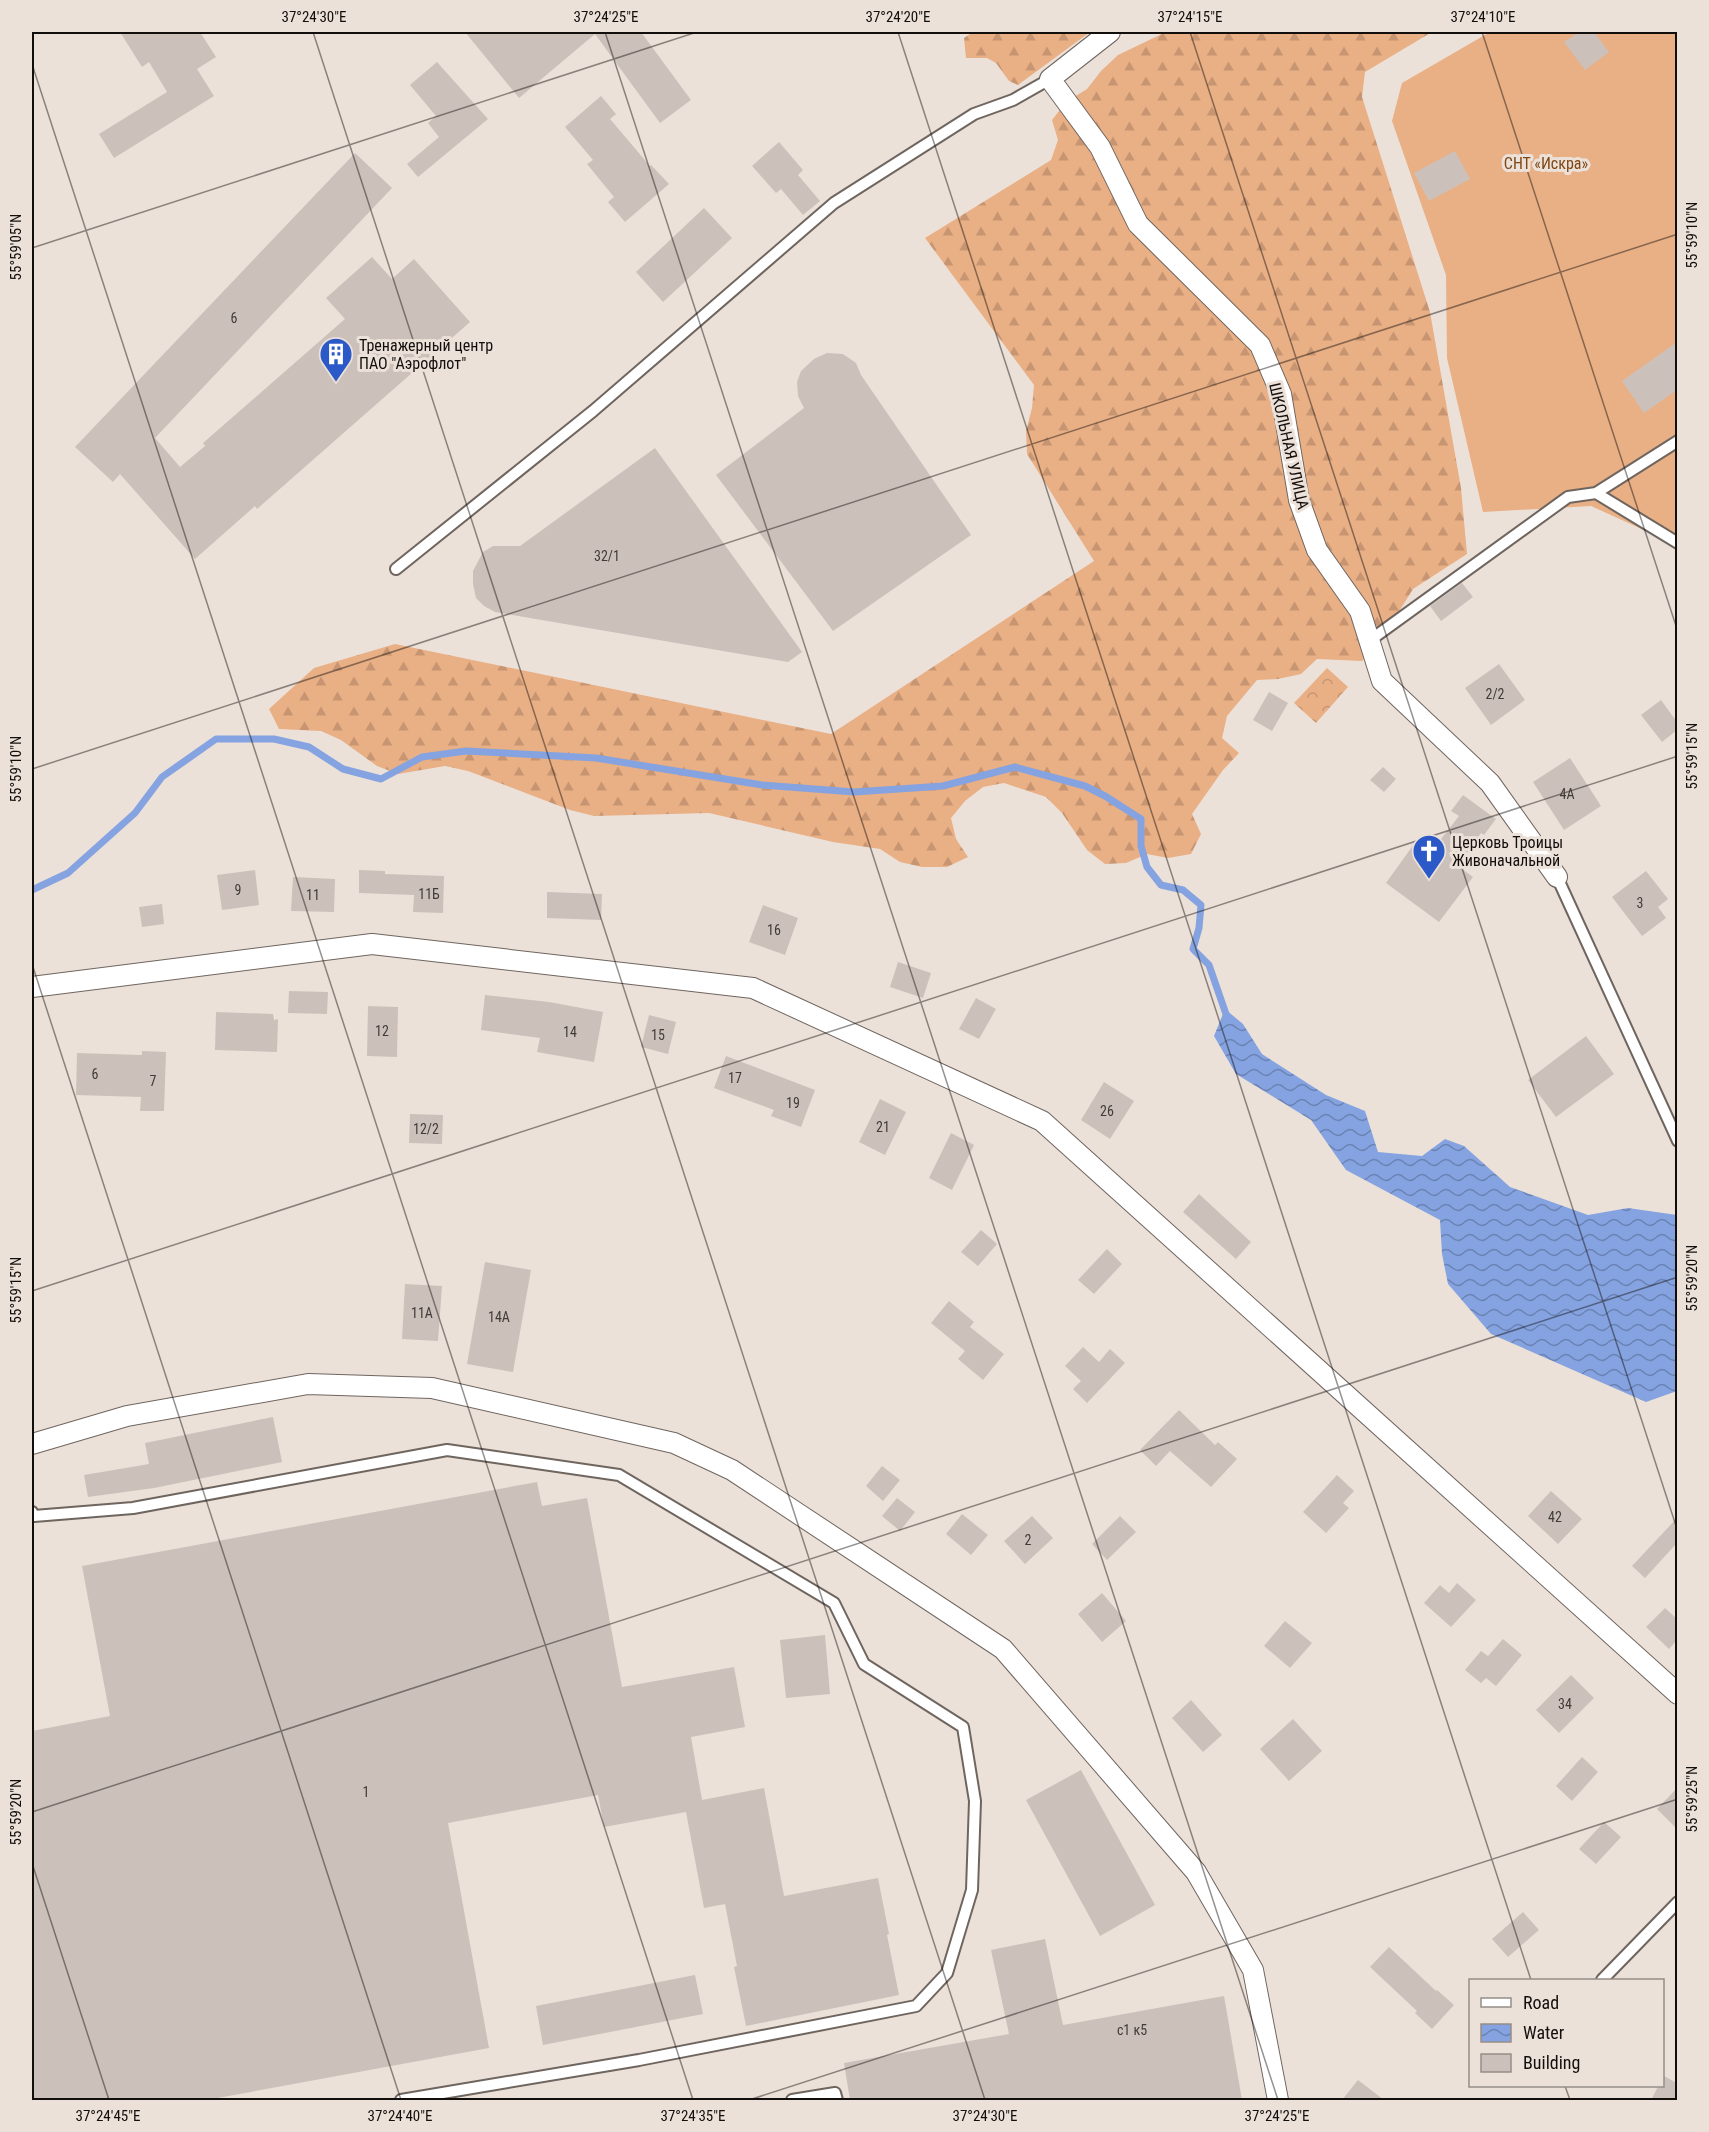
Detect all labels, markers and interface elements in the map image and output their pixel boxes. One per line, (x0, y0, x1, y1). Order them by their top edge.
text: 37°24'30"E (282, 8, 346, 26)
text: 37°24'25"E (574, 8, 638, 26)
text: 37°24'20"E (866, 8, 930, 26)
text: 37°24'15"E (1158, 8, 1222, 26)
text: 37°24'10"E (1451, 8, 1515, 26)
park label: СНТ «Искра» (1504, 154, 1589, 173)
text: 55°59'10"N (1683, 202, 1701, 268)
text: 55°59'05"N (7, 214, 25, 280)
house number: 6 (231, 310, 238, 326)
building icon: Тренажерный центр ПАО "Аэрофлот" (318, 336, 354, 383)
place label: Тренажерный центр ПАО "Аэрофлот" (359, 336, 493, 373)
street label: ШКОЛЬНАЯ УЛИЦА (1265, 381, 1313, 511)
house number: 32/1 (594, 548, 620, 564)
house number: 2/2 (1485, 686, 1505, 702)
text: 55°59'15"N (1683, 723, 1701, 789)
text: 55°59'10"N (7, 736, 25, 802)
house number: 4А (1560, 786, 1574, 802)
church icon: Церковь Троицы Живоначальной (1411, 833, 1447, 880)
place label: Церковь Троицы Живоначальной (1452, 833, 1563, 870)
house number: 9 (235, 882, 241, 898)
house number: 11Б (418, 886, 440, 902)
house number: 11 (306, 887, 320, 903)
house number: 3 (1637, 895, 1643, 911)
house number: 16 (767, 922, 781, 938)
house number: 12 (375, 1023, 389, 1039)
house number: 14 (563, 1024, 577, 1040)
house number: 15 (651, 1027, 665, 1043)
house number: 6 (92, 1066, 99, 1082)
house number: 17 (728, 1070, 742, 1086)
house number: 7 (150, 1073, 157, 1089)
house number: 19 (786, 1095, 800, 1111)
house number: 26 (1100, 1103, 1114, 1119)
house number: 21 (876, 1119, 890, 1135)
house number: 12/2 (413, 1121, 439, 1137)
text: 55°59'20"N (1683, 1245, 1701, 1311)
text: 55°59'15"N (7, 1257, 25, 1323)
house number: 11А (411, 1305, 433, 1321)
house number: 14А (488, 1309, 510, 1325)
house number: 42 (1548, 1509, 1562, 1525)
house number: 2 (1025, 1532, 1032, 1548)
house number: 34 (1558, 1696, 1572, 1712)
text: 55°59'25"N (1683, 1766, 1701, 1832)
text: 55°59'20"N (7, 1779, 25, 1845)
house number: 1 (363, 1784, 369, 1800)
legend (1469, 1979, 1664, 2087)
text: Road (1523, 1992, 1559, 2013)
house number: с1 к5 (1117, 2022, 1147, 2038)
text: Water (1523, 2022, 1565, 2043)
text: Building (1523, 2052, 1580, 2073)
text: 37°24'45"E (76, 2107, 140, 2125)
text: 37°24'40"E (368, 2107, 432, 2125)
text: 37°24'35"E (661, 2107, 725, 2125)
text: 37°24'30"E (953, 2107, 1017, 2125)
text: 37°24'25"E (1245, 2107, 1309, 2125)

